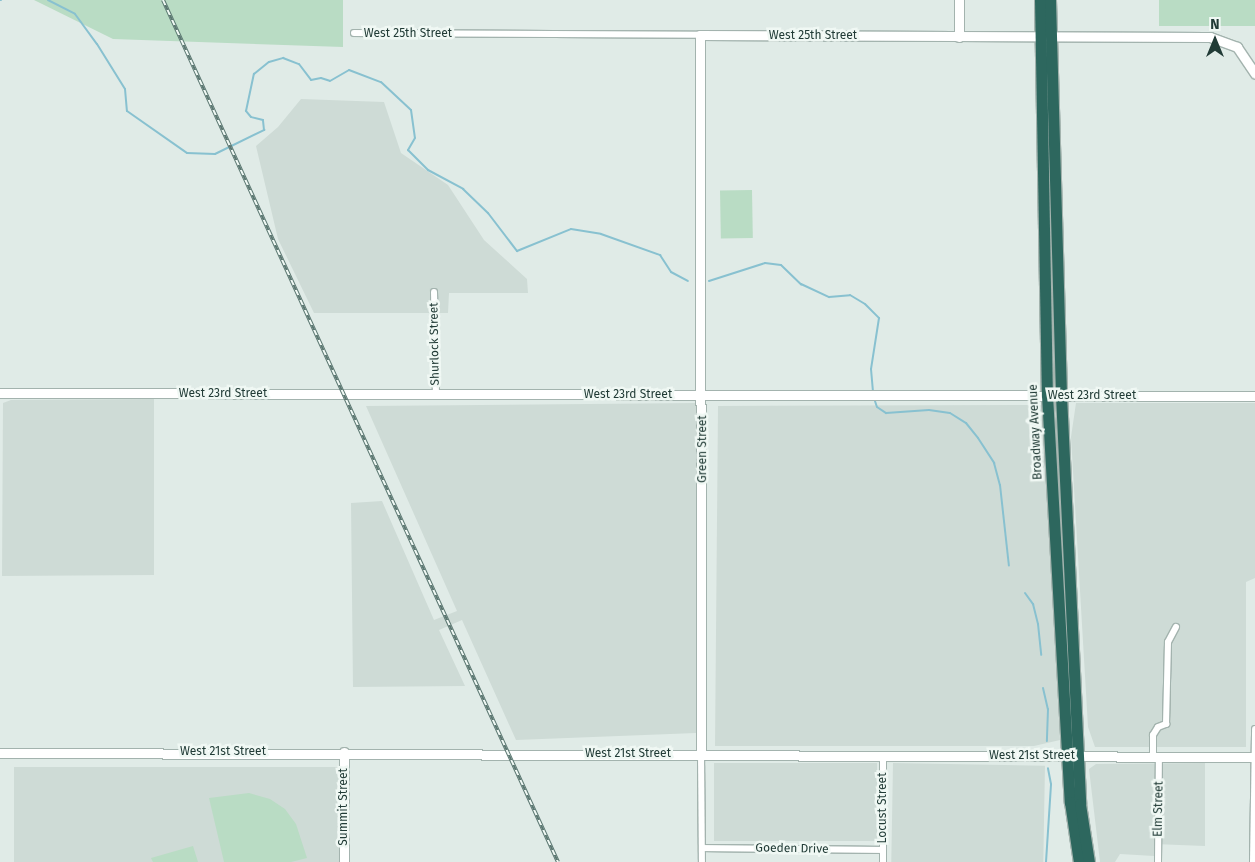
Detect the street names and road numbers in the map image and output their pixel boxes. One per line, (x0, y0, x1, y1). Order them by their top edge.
street label: West 25th Street (364, 27, 452, 41)
street label: West 25th Street (769, 29, 857, 43)
street label: Shurlock Street (427, 302, 443, 386)
street label: Broadway Avenue (1026, 384, 1046, 480)
street label: West 23rd Street (179, 387, 267, 401)
street label: West 23rd Street (584, 388, 672, 402)
street label: West 23rd Street (1048, 389, 1136, 403)
street label: Green Street (696, 415, 710, 483)
street label: West 21st Street (180, 745, 266, 759)
street label: West 21st Street (585, 747, 671, 761)
street label: West 21st Street (989, 749, 1075, 763)
street label: Summit Street (337, 768, 351, 846)
street label: Locust Street (876, 773, 890, 843)
street label: Elm Street (1151, 781, 1167, 837)
street label: Goeden Drive (755, 841, 829, 857)

